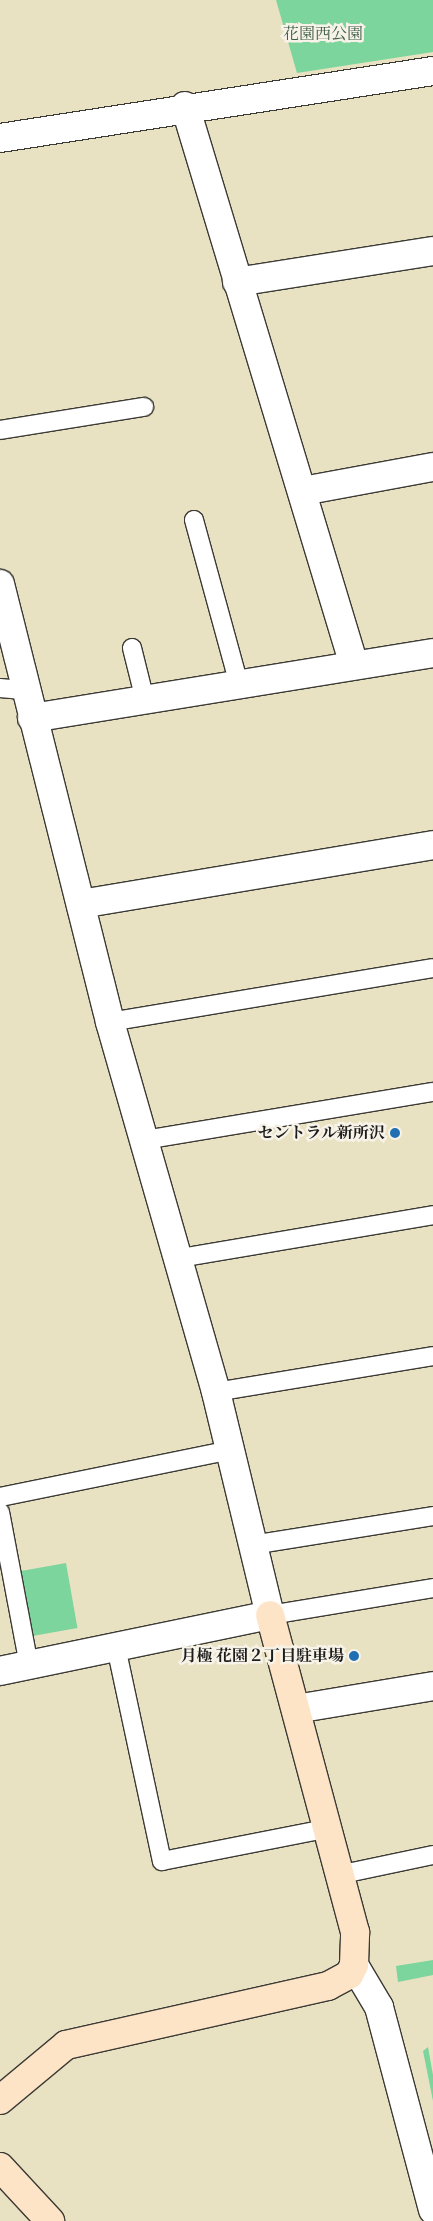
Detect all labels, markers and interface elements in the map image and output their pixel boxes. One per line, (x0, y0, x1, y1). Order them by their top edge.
park label: 花園西公園 (283, 24, 363, 44)
place label: セントラル新所沢 (257, 1123, 385, 1143)
marker: セントラル新所沢 (389, 1127, 401, 1139)
place label: 月極 花園２丁目駐車場 (181, 1646, 344, 1666)
marker: 月極 花園２丁目駐車場 (348, 1650, 360, 1662)

